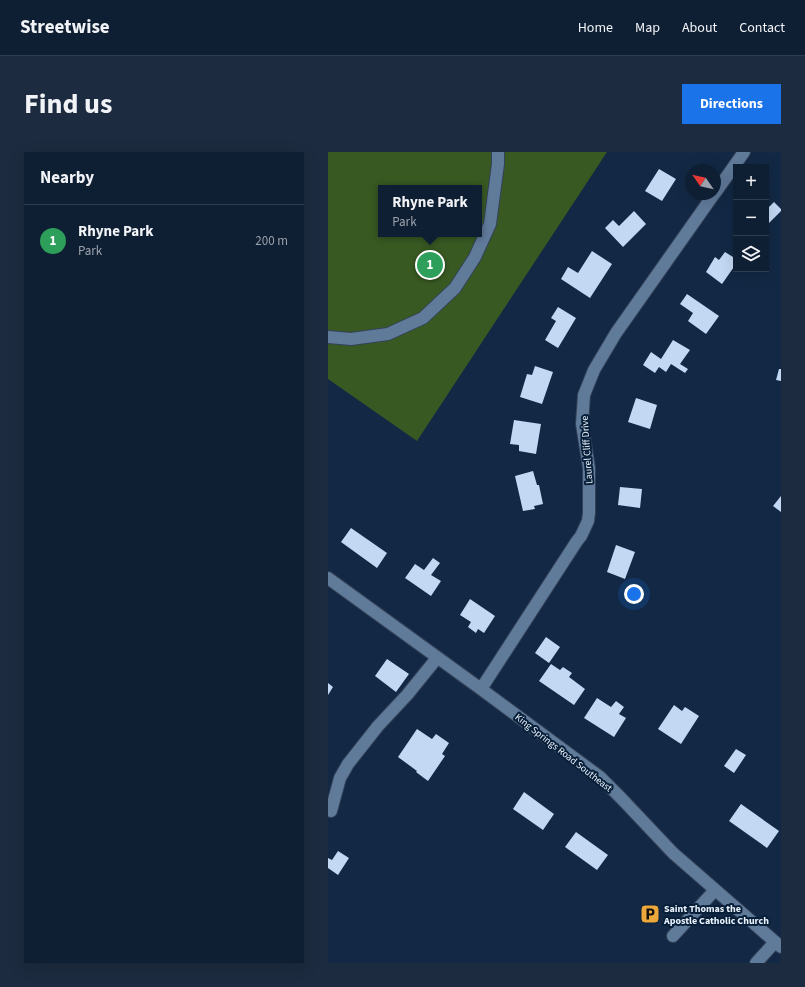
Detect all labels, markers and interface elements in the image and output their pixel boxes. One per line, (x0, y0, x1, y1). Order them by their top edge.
text: Streetwise (20, 14, 110, 41)
text: Home (578, 18, 613, 38)
text: Map (635, 18, 660, 38)
text: About (682, 18, 717, 38)
text: Contact (739, 18, 785, 38)
text: Find us (24, 84, 112, 124)
button: Directions (682, 84, 781, 124)
north arrow (685, 164, 721, 200)
map controls (733, 164, 769, 272)
button: + (733, 164, 769, 200)
text: Nearby (40, 166, 94, 190)
popup (378, 185, 482, 237)
text: Rhyne Park (392, 192, 468, 213)
button: − (733, 200, 769, 236)
text: Park (392, 213, 417, 231)
text: Rhyne Park (78, 221, 153, 242)
text: 1 (50, 232, 56, 250)
text: 200 m (255, 232, 288, 250)
button: layers (733, 236, 769, 272)
text: Park (78, 242, 102, 260)
pin: 1 (417, 250, 443, 280)
street label: Laurel Cliff Drive (578, 415, 596, 485)
your location (624, 584, 644, 604)
street label: King Springs Road Southeast (512, 710, 615, 796)
place label: Saint Thomas the Apostle Catholic Church (663, 902, 769, 928)
parking icon: Saint Thomas the Apostle Catholic Church (639, 903, 661, 925)

